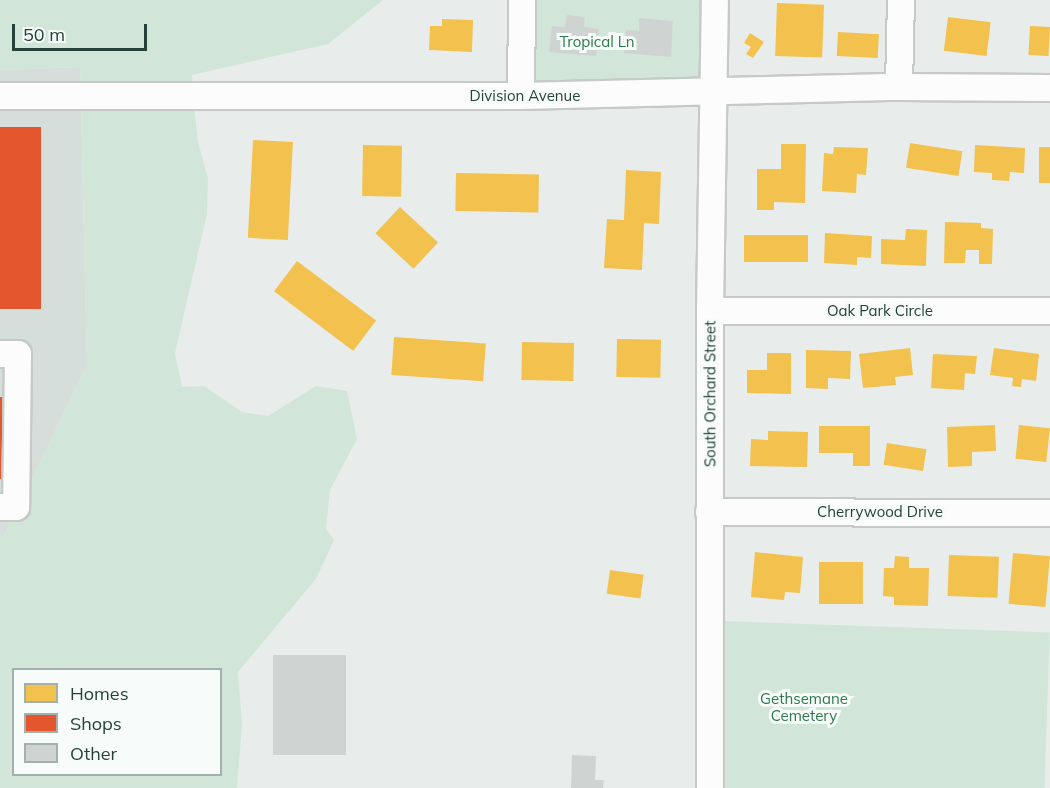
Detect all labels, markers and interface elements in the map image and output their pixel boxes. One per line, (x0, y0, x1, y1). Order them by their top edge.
scale bar (15, 12, 150, 50)
text: 50 m (23, 23, 65, 46)
park label: Tropical Ln (559, 33, 635, 51)
street label: Division Avenue (470, 87, 580, 105)
street label: Oak Park Circle (827, 302, 933, 320)
street label: South Orchard Street (701, 321, 719, 467)
street label: Cherrywood Drive (817, 503, 943, 521)
legend (12, 668, 222, 776)
text: Homes (70, 682, 129, 705)
park label: Gethsemane Cemetery (760, 689, 848, 724)
text: Shops (70, 712, 122, 735)
text: Other (70, 742, 117, 765)

